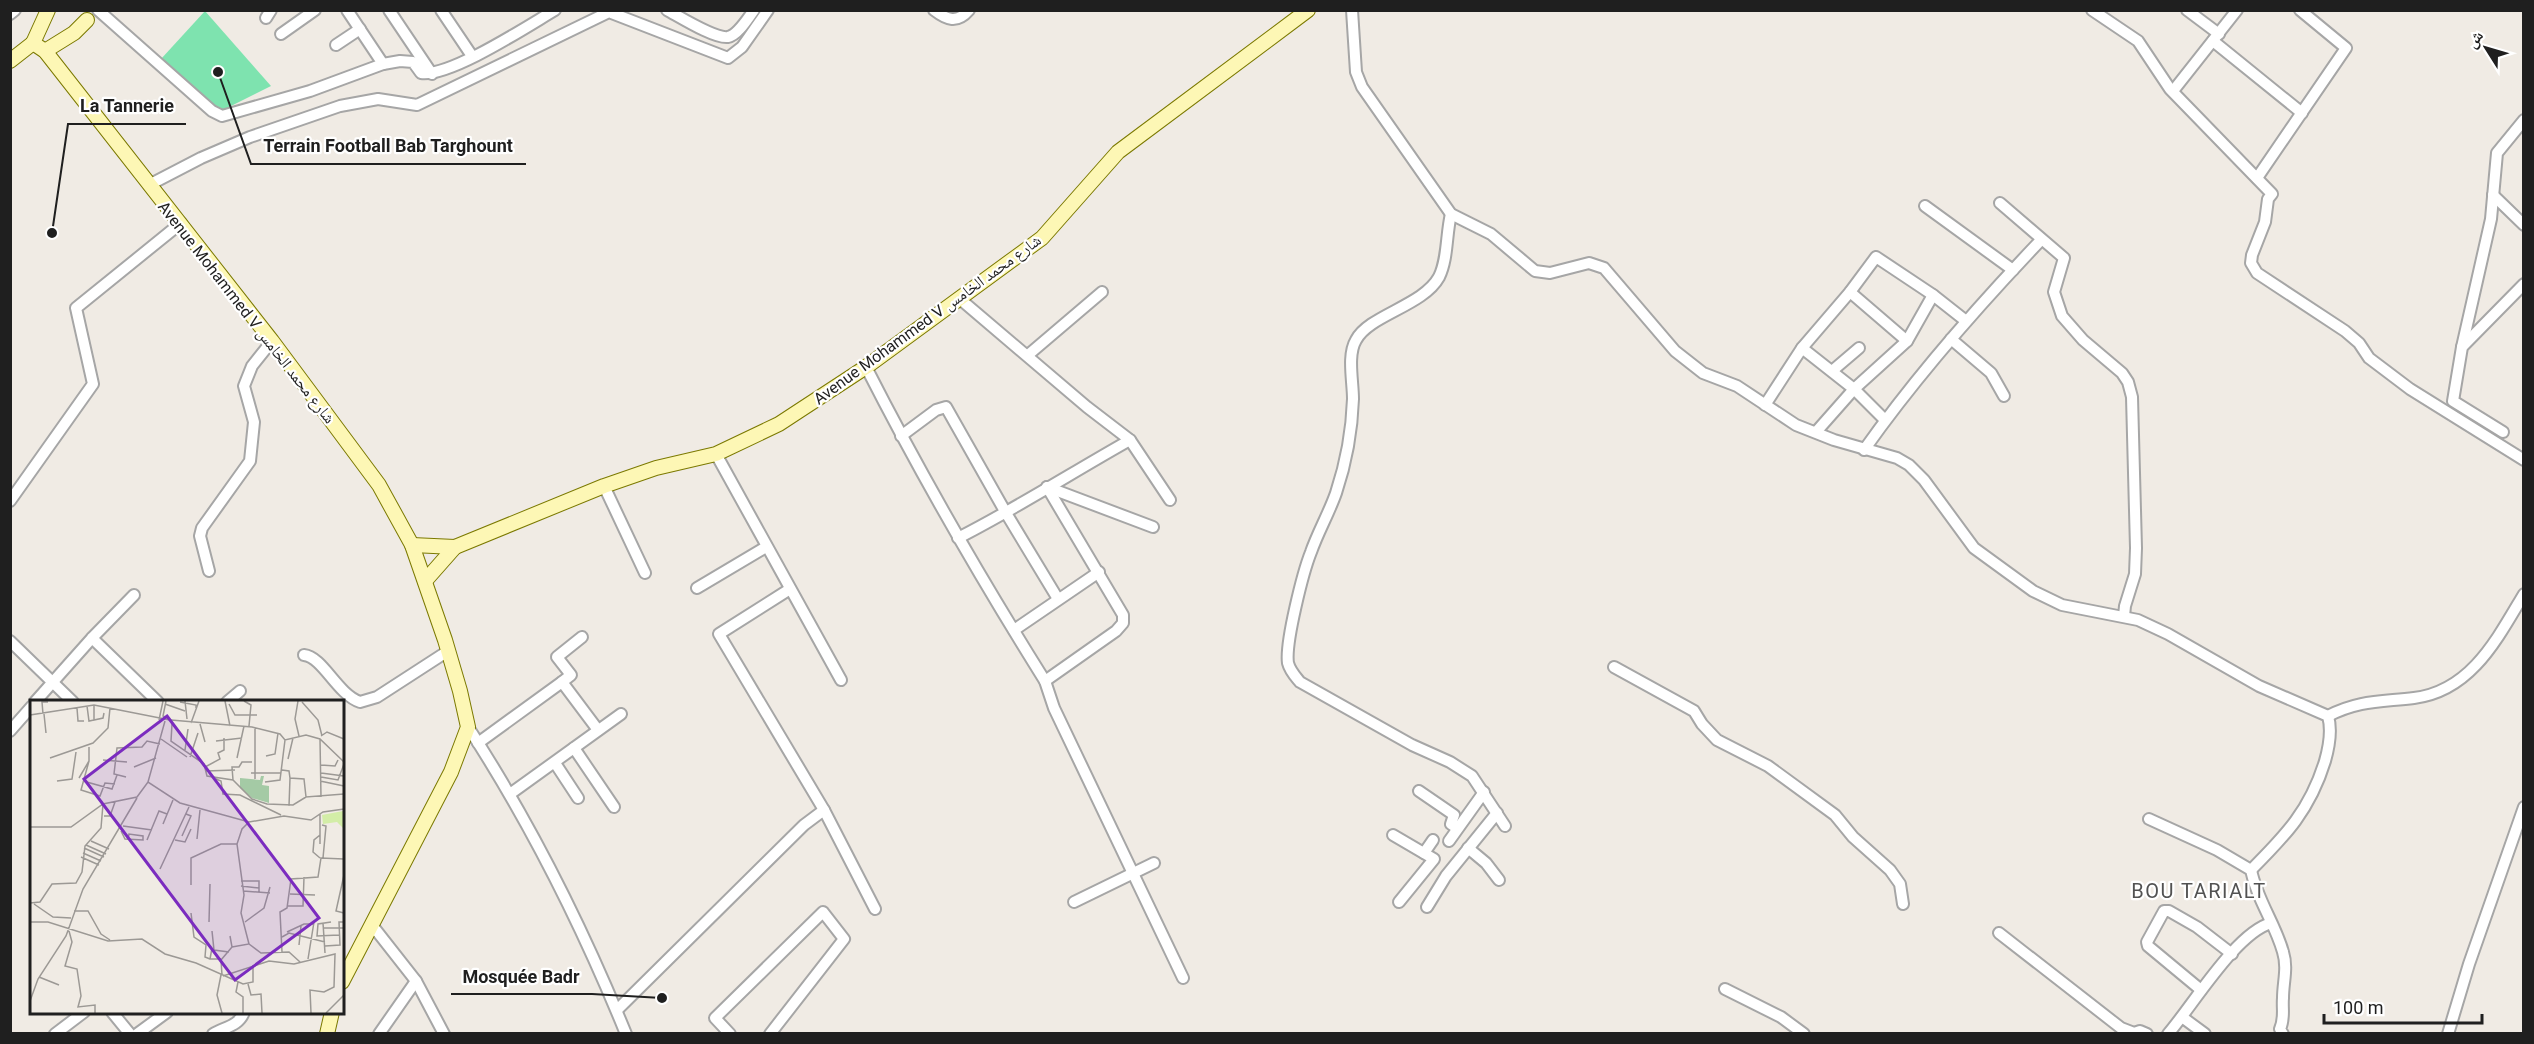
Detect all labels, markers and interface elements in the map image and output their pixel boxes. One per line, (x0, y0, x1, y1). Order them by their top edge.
north arrow (2456, 18, 2516, 78)
text: ش (2462, 27, 2487, 52)
callout: La Tannerie (68, 88, 186, 124)
text: La Tannerie (80, 95, 174, 116)
callout: Terrain Football Bab Targhount (251, 128, 526, 164)
text: Terrain Football Bab Targhount (263, 135, 513, 156)
street label: Avenue Mohammed V شارع محمد الخامس (153, 197, 339, 428)
street label: Avenue Mohammed V شارع محمد الخامس (810, 230, 1045, 409)
inset map (30, 700, 344, 1014)
district label: BOU TARIALT (2131, 879, 2267, 903)
callout: Mosquée Badr (451, 958, 592, 994)
text: Mosquée Badr (462, 966, 580, 987)
scale bar (2324, 987, 2482, 1025)
text: 100 m (2333, 997, 2384, 1018)

